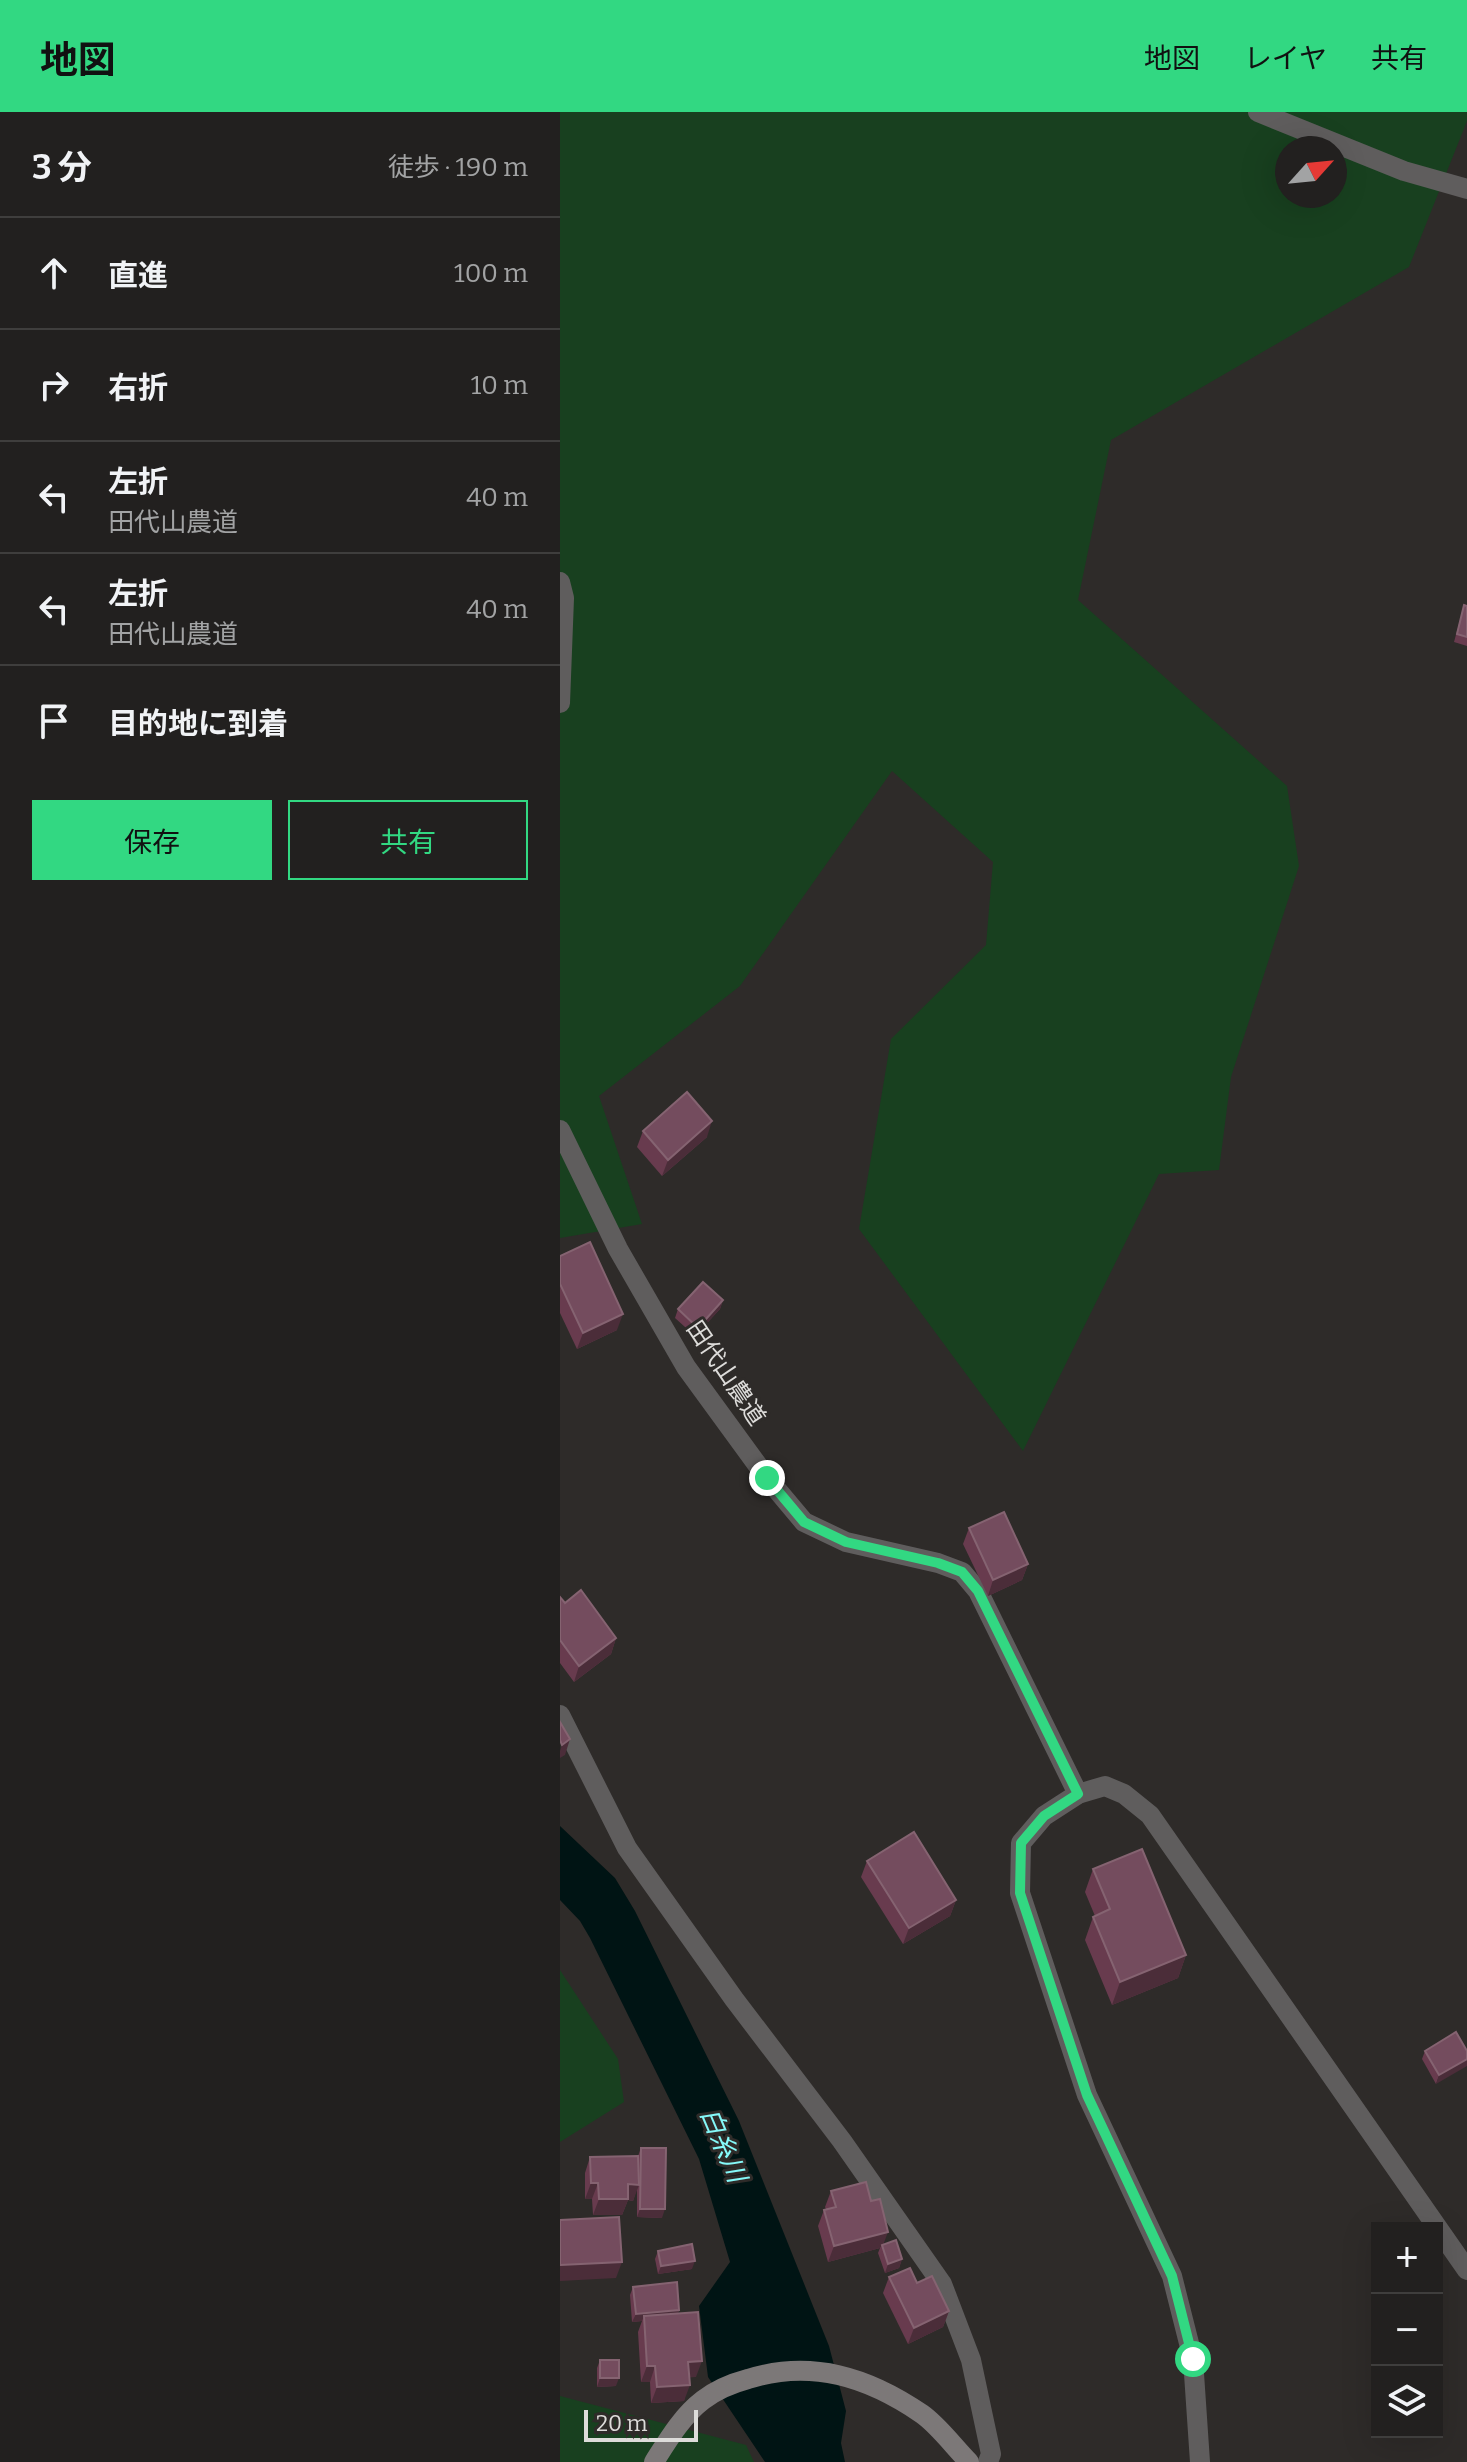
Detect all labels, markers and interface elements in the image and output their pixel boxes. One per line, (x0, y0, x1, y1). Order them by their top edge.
text: 地図 (40, 37, 116, 83)
text: 地図 (1144, 42, 1200, 75)
text: レイヤ (1244, 42, 1327, 75)
text: 共有 (1371, 42, 1427, 75)
north arrow (1275, 136, 1347, 208)
text: 3 分 (32, 147, 92, 188)
text: 徒歩 · 190 m (388, 152, 528, 183)
icon: ahead (32, 251, 76, 295)
text: 直進 (108, 258, 168, 294)
text: 100 m (454, 258, 528, 289)
icon: right (32, 363, 76, 407)
text: 右折 (108, 370, 168, 406)
text: 10 m (471, 370, 528, 401)
text: 左折 (108, 464, 168, 500)
icon: left (32, 475, 76, 519)
text: 40 m (466, 482, 528, 513)
text: 田代山農道 (108, 507, 238, 538)
text: 左折 (108, 576, 168, 612)
icon: left (32, 587, 76, 631)
text: 40 m (466, 594, 528, 625)
text: 田代山農道 (108, 619, 238, 650)
icon: arrive (32, 699, 76, 743)
text: 目的地に到着 (108, 706, 288, 742)
button: 保存 (32, 800, 272, 880)
button: 共有 (288, 800, 528, 880)
street label: 田代山農道 (681, 1315, 771, 1431)
route end (749, 1460, 785, 1496)
water label: 白糸川 (693, 2103, 754, 2190)
map controls (1371, 2222, 1443, 2438)
button: + (1371, 2222, 1443, 2294)
button: − (1371, 2294, 1443, 2366)
route start (1175, 2341, 1211, 2377)
button: layers (1371, 2366, 1443, 2438)
scale bar (584, 2406, 698, 2442)
text: 20 m (596, 2410, 647, 2437)

